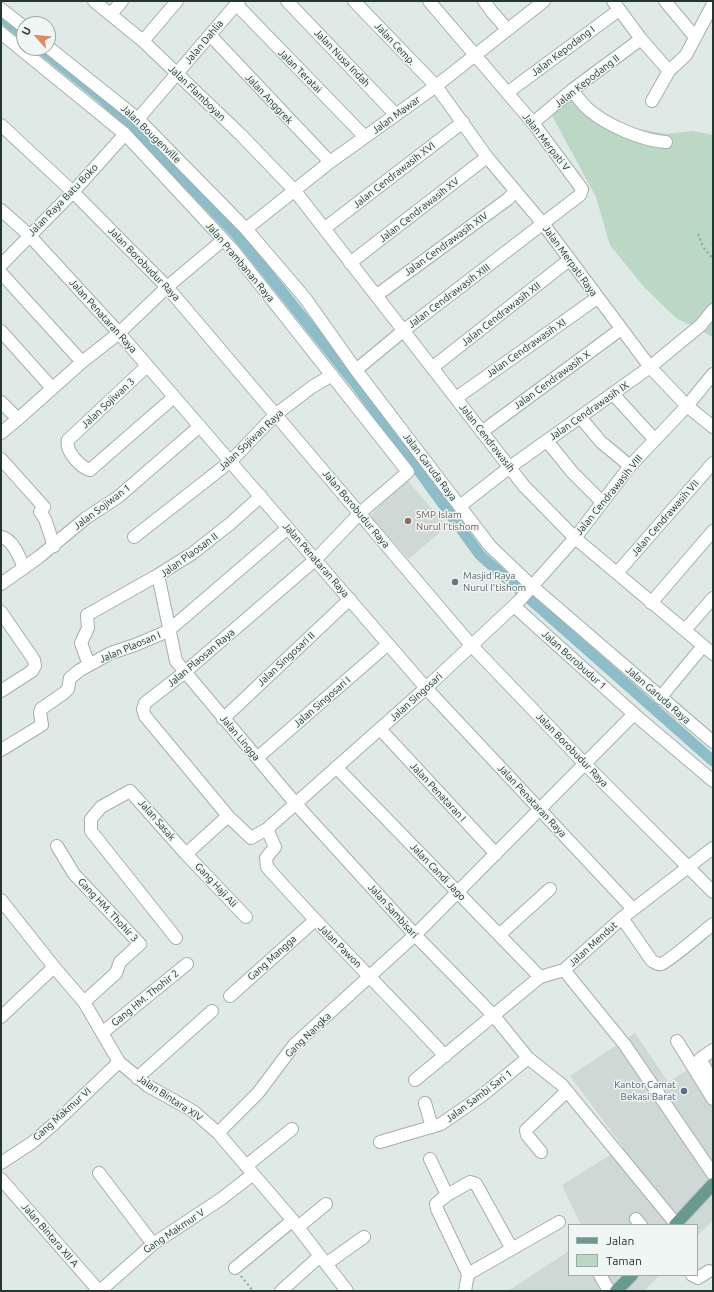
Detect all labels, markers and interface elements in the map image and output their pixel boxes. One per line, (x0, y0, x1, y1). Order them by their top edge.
north arrow (16, 16, 56, 56)
street label: Jalan Dahlia (182, 17, 226, 67)
street label: Jalan Cemp. (372, 20, 418, 68)
street label: Jalan Kepodang I (529, 23, 597, 79)
text: U (19, 25, 33, 37)
street label: Jalan Nusa Indah (311, 27, 373, 89)
street label: Jalan Teratai (276, 47, 324, 95)
street label: Jalan Kepodang II (552, 52, 622, 110)
street label: Jalan Flamboyan (166, 63, 228, 123)
street label: Jalan Anggrek (243, 72, 295, 126)
street label: Jalan Mawar (370, 94, 422, 136)
street label: Jalan Bougenville (118, 102, 184, 166)
street label: Jalan Merpati V (520, 111, 572, 173)
street label: Jalan Cendrawasih XVI (351, 139, 437, 211)
street label: Jalan Raya Batu Boko (25, 161, 101, 239)
street label: Jalan Cendrawasih XV (377, 175, 461, 245)
street label: Jalan Cendrawasih XIV (402, 210, 490, 278)
street label: Jalan Prambanan Raya (203, 220, 277, 304)
street label: Jalan Merpati Raya (540, 223, 600, 299)
street label: Jalan Borobudur Raya (106, 225, 182, 303)
street label: Jalan Cendrawasih XIII (406, 261, 492, 331)
street label: Jalan Penataran Raya (67, 277, 139, 355)
street label: Jalan Cendrawasih XII (459, 279, 543, 349)
street label: Jalan Cendrawasih XI (484, 316, 568, 380)
street label: Jalan Cendrawasih X (511, 348, 593, 412)
street label: Jalan Sojiwan 3 (79, 375, 137, 431)
street label: Jalan Cendrawasih IX (547, 379, 631, 443)
street label: Jalan Cendrawasih (457, 401, 517, 475)
street label: Jalan Sojiwan Raya (216, 407, 286, 473)
street label: Jalan Garuda Raya (401, 431, 459, 503)
street label: Jalan Cendrawasih VIII (573, 453, 645, 537)
street label: Jalan Borobudur Raya (320, 468, 392, 550)
street label: Jalan Cendrawasih VII (629, 477, 701, 559)
street label: Jalan Sojiwan 1 (71, 482, 133, 532)
place label: SMP Islam Nurul I'tishom (416, 509, 479, 532)
marker: SMP Islam Nurul I'tishom (403, 516, 413, 526)
street label: Jalan Penataran Raya (280, 520, 352, 600)
street label: Jalan Plaosan II (158, 530, 220, 580)
place label: Masjid Raya Nurul I'tishom (463, 570, 526, 594)
marker: Masjid Raya Nurul I'tishom (450, 577, 460, 587)
street label: Jalan Plaosan Raya (165, 626, 237, 690)
street label: Jalan Borobudur 1 (539, 628, 609, 692)
street label: Jalan Plaosan I (98, 629, 162, 665)
street label: Jalan Singosari II (255, 629, 317, 689)
street label: Jalan Garuda Raya (623, 664, 693, 726)
street label: Jalan Singosari (387, 670, 445, 724)
street label: Jalan Singosari I (291, 674, 353, 730)
street label: Jalan Borobudur Raya (534, 711, 610, 789)
street label: Jalan Lingga (217, 713, 263, 763)
street label: Jalan Penataran I (408, 760, 468, 824)
street label: Jalan Penataran Raya (495, 762, 569, 840)
street label: Jalan Sasak (136, 797, 178, 843)
street label: Jalan Candi Jago (408, 841, 468, 903)
street label: Gang Haji Ali (192, 860, 240, 910)
street label: Gang HM. Thohir 3 (75, 876, 141, 944)
street label: Jalan Sambisari (366, 881, 420, 941)
street label: Jalan Mendut (566, 919, 620, 969)
street label: Jalan Pawon (316, 922, 364, 970)
street label: Gang Mangga (245, 933, 299, 983)
street label: Gang HM. Thohir 2 (109, 967, 181, 1029)
street label: Gang Nangka (282, 1010, 334, 1060)
street label: Jalan Sambi Sari 1 (443, 1067, 515, 1125)
street label: Jalan Bintara XIV (135, 1072, 205, 1124)
place label: Kantor Camat Bekasi Barat (614, 1079, 676, 1102)
street label: Gang Makmur VI (31, 1085, 93, 1143)
marker: Kantor Camat Bekasi Barat (679, 1086, 689, 1096)
street label: Jalan Bintara XII A (19, 1201, 81, 1269)
street label: Gang Makmur V (141, 1206, 207, 1256)
legend (568, 1224, 698, 1276)
text: Jalan (606, 1234, 634, 1247)
text: Taman (606, 1254, 642, 1267)

